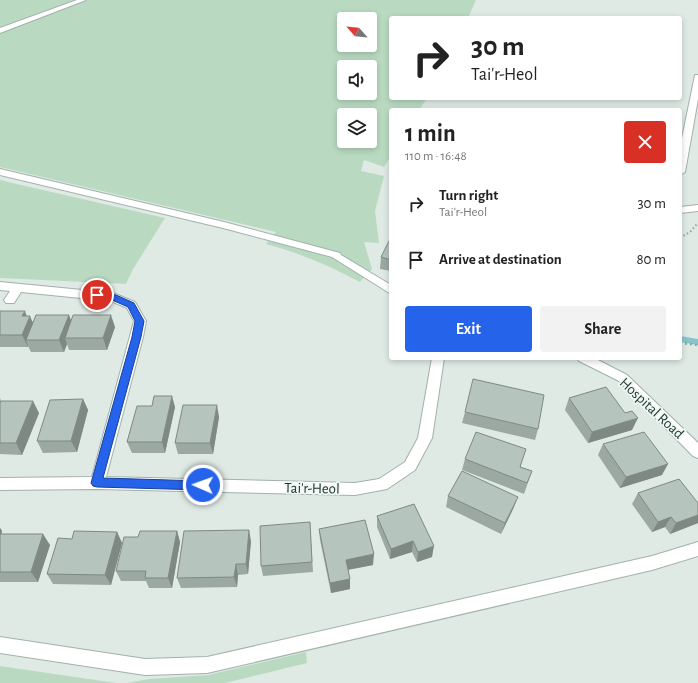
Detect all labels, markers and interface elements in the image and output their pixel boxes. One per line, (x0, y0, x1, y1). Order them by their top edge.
north arrow (337, 12, 377, 52)
map controls (337, 12, 377, 148)
icon: right (405, 32, 457, 84)
text: 30 m (471, 33, 524, 61)
button: sound (337, 60, 377, 100)
text: Tai'r-Heol (471, 66, 538, 84)
button: layers (337, 108, 377, 148)
button: close (624, 121, 666, 163)
text: 1 min (405, 122, 456, 146)
text: 110 m · 16:48 (405, 150, 467, 163)
text: Turn right (439, 188, 498, 203)
icon: right (405, 193, 427, 215)
text: 30 m (637, 196, 666, 211)
text: Tai'r-Heol (439, 206, 487, 219)
icon: arrive (405, 249, 427, 271)
text: Arrive at destination (439, 252, 562, 267)
text: 80 m (636, 252, 666, 267)
pin (80, 278, 114, 312)
icon: arrive (86, 284, 108, 306)
button: Exit (405, 306, 532, 352)
button: Share (540, 306, 666, 352)
street label: Hospital Road (617, 375, 687, 442)
position arrow (182, 464, 224, 506)
street label: Tai'r-Heol (284, 481, 340, 496)

